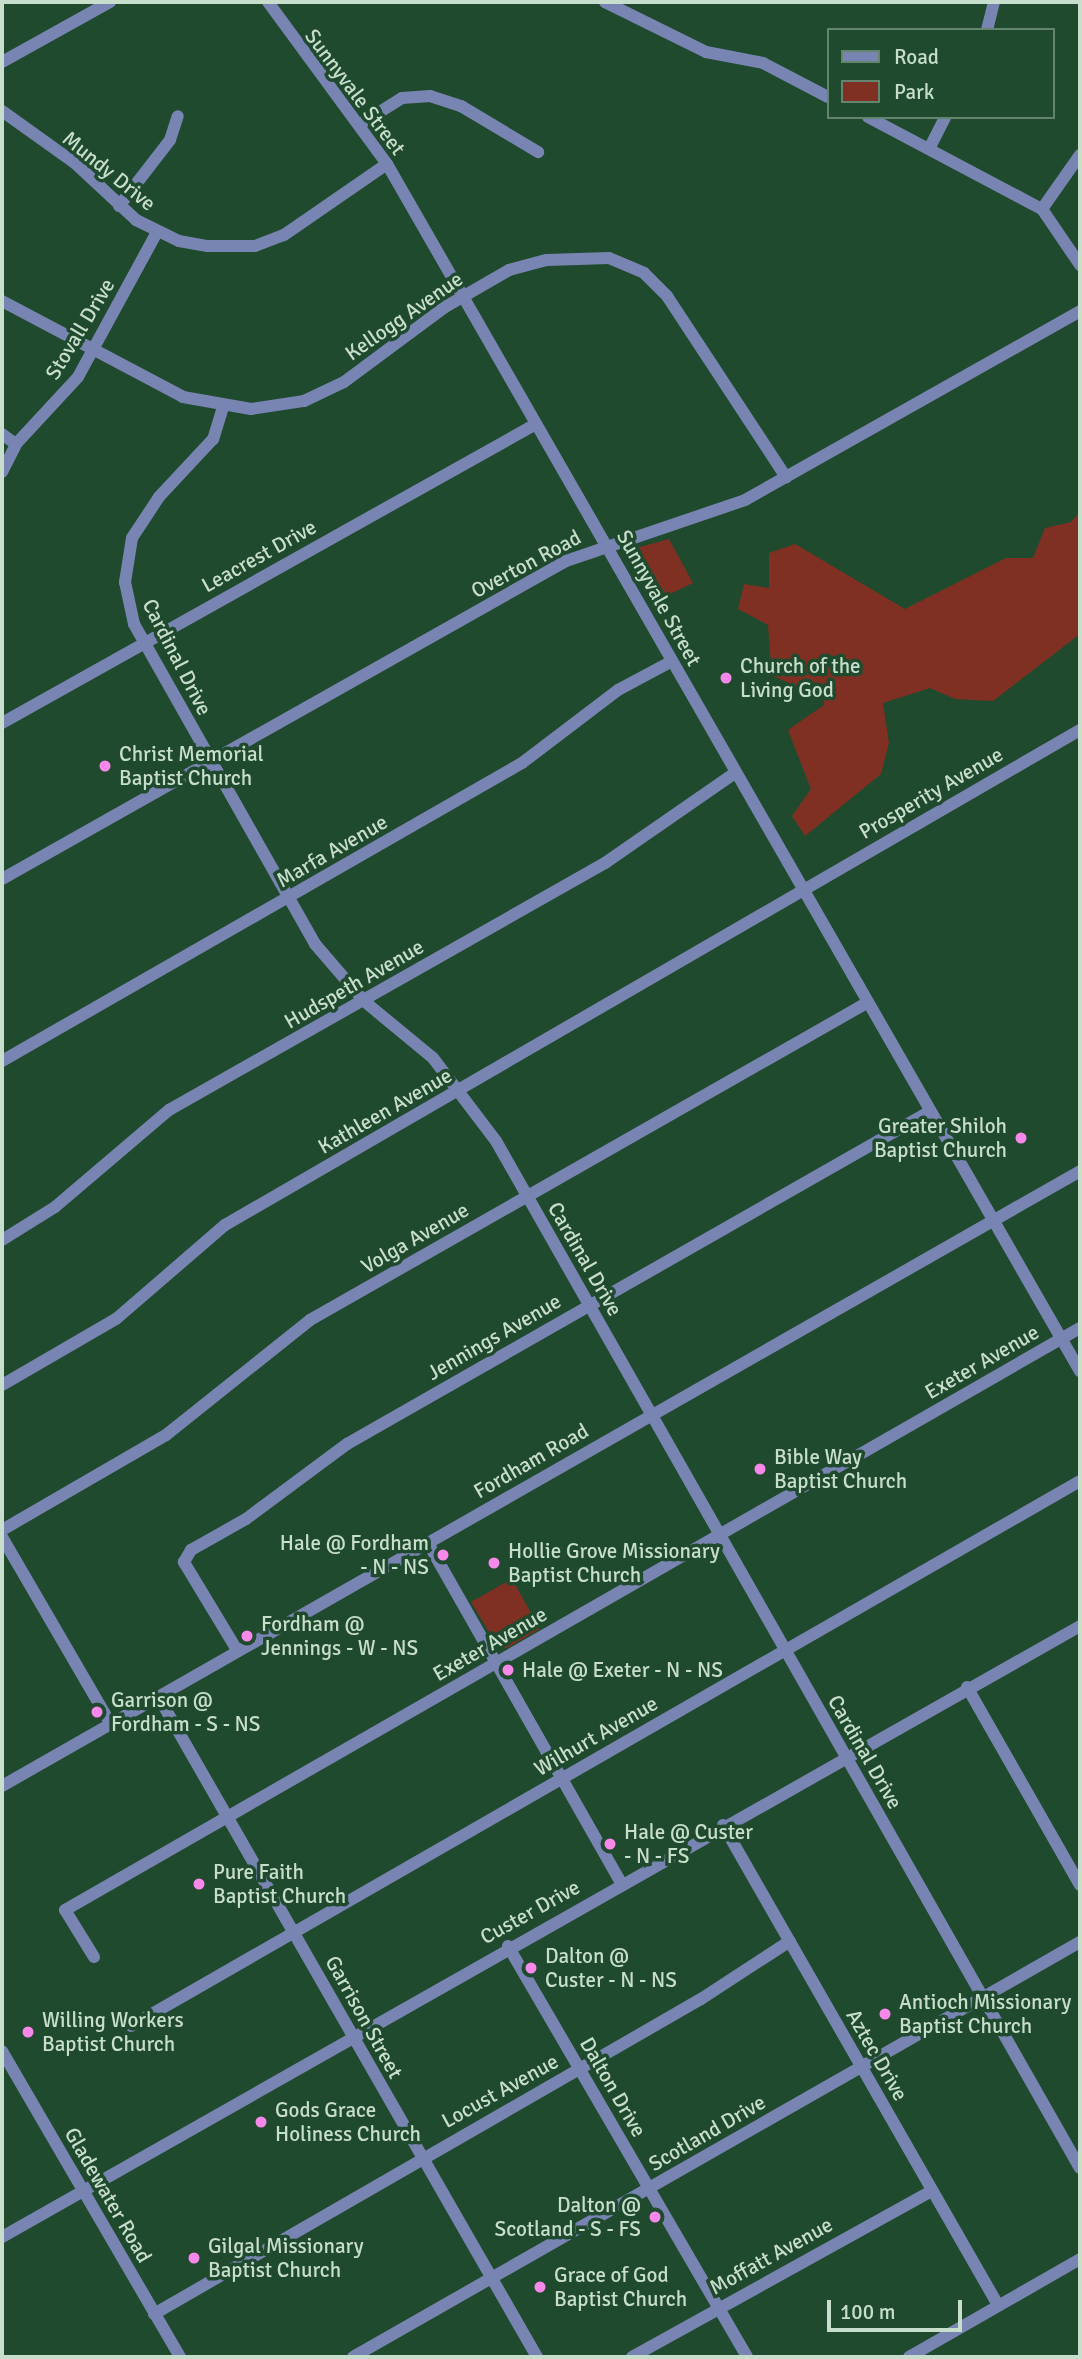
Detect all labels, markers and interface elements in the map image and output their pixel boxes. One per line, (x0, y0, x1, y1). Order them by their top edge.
street label: Sunnyvale Street (299, 24, 411, 160)
legend (827, 28, 1054, 119)
text: Road (894, 44, 939, 70)
text: Park (894, 79, 934, 105)
street label: Mundy Drive (57, 126, 161, 216)
street label: Kellogg Avenue (340, 266, 468, 366)
street label: Stovall Drive (40, 274, 120, 384)
street label: Leacrest Drive (197, 514, 321, 598)
street label: Overton Road (467, 525, 585, 603)
street label: Sunnyvale Street (611, 526, 707, 670)
street label: Cardinal Drive (137, 595, 217, 719)
place label: Church of the Living God (740, 653, 861, 703)
marker: Church of the Living God (718, 670, 734, 686)
place label: Christ Memorial Baptist Church (119, 741, 264, 791)
street label: Prosperity Avenue (855, 742, 1007, 844)
marker: Christ Memorial Baptist Church (97, 758, 113, 774)
street label: Marfa Avenue (272, 809, 392, 893)
street label: Hudspeth Avenue (280, 934, 428, 1034)
street label: Kathleen Avenue (314, 1062, 456, 1160)
place label: Greater Shiloh Baptist Church (874, 1113, 1007, 1163)
marker: Greater Shiloh Baptist Church (1013, 1130, 1029, 1146)
street label: Volga Avenue (357, 1197, 473, 1279)
street label: Cardinal Drive (542, 1198, 628, 1320)
street label: Jennings Avenue (423, 1288, 565, 1386)
street label: Exeter Avenue (921, 1319, 1043, 1405)
street label: Fordham Road (469, 1418, 593, 1504)
place label: Bible Way Baptist Church (774, 1444, 907, 1494)
marker: Bible Way Baptist Church (752, 1461, 768, 1477)
place label: Hale @ Fordham - N - NS (280, 1530, 429, 1580)
place label: Hollie Grove Missionary Baptist Church (508, 1538, 720, 1588)
marker: Hale @ Fordham - N - NS (435, 1547, 451, 1563)
marker: Hollie Grove Missionary Baptist Church (486, 1555, 502, 1571)
street label: Exeter Avenue (429, 1601, 551, 1687)
place label: Fordham @ Jennings - W - NS (261, 1611, 418, 1661)
marker: Fordham @ Jennings - W - NS (239, 1628, 255, 1644)
place label: Hale @ Exeter - N - NS (522, 1657, 723, 1683)
marker: Hale @ Exeter - N - NS (500, 1662, 516, 1678)
place label: Garrison @ Fordham - S - NS (111, 1687, 261, 1737)
street label: Wilhurt Avenue (530, 1690, 662, 1782)
street label: Cardinal Drive (822, 1691, 908, 1813)
marker: Garrison @ Fordham - S - NS (89, 1704, 105, 1720)
place label: Hale @ Custer - N - FS (624, 1819, 753, 1869)
marker: Hale @ Custer - N - FS (602, 1836, 618, 1852)
place label: Pure Faith Baptist Church (213, 1859, 346, 1909)
street label: Custer Drive (476, 1874, 584, 1950)
marker: Pure Faith Baptist Church (191, 1876, 207, 1892)
place label: Dalton @ Custer - N - NS (545, 1943, 677, 1993)
street label: Garrison Street (320, 1951, 408, 2083)
marker: Dalton @ Custer - N - NS (523, 1960, 539, 1976)
place label: Antioch Missionary Baptist Church (899, 1989, 1071, 2039)
street label: Aztec Drive (841, 2005, 913, 2105)
marker: Antioch Missionary Baptist Church (877, 2006, 893, 2022)
place label: Willing Workers Baptist Church (42, 2007, 184, 2057)
marker: Willing Workers Baptist Church (20, 2024, 36, 2040)
street label: Dalton Drive (574, 2033, 652, 2141)
street label: Locust Avenue (437, 2049, 563, 2133)
street label: Scotland Drive (644, 2089, 770, 2177)
place label: Gods Grace Holiness Church (275, 2097, 421, 2147)
marker: Gods Grace Holiness Church (253, 2114, 269, 2130)
street label: Gladewater Road (59, 2123, 157, 2267)
place label: Dalton @ Scotland - S - FS (495, 2192, 641, 2242)
marker: Dalton @ Scotland - S - FS (647, 2209, 663, 2225)
street label: Moffatt Avenue (705, 2212, 837, 2300)
place label: Gilgal Missionary Baptist Church (208, 2233, 364, 2283)
marker: Gilgal Missionary Baptist Church (186, 2250, 202, 2266)
place label: Grace of God Baptist Church (554, 2262, 687, 2312)
marker: Grace of God Baptist Church (532, 2279, 548, 2295)
scale bar (830, 2286, 965, 2330)
text: 100 m (840, 2299, 895, 2325)

